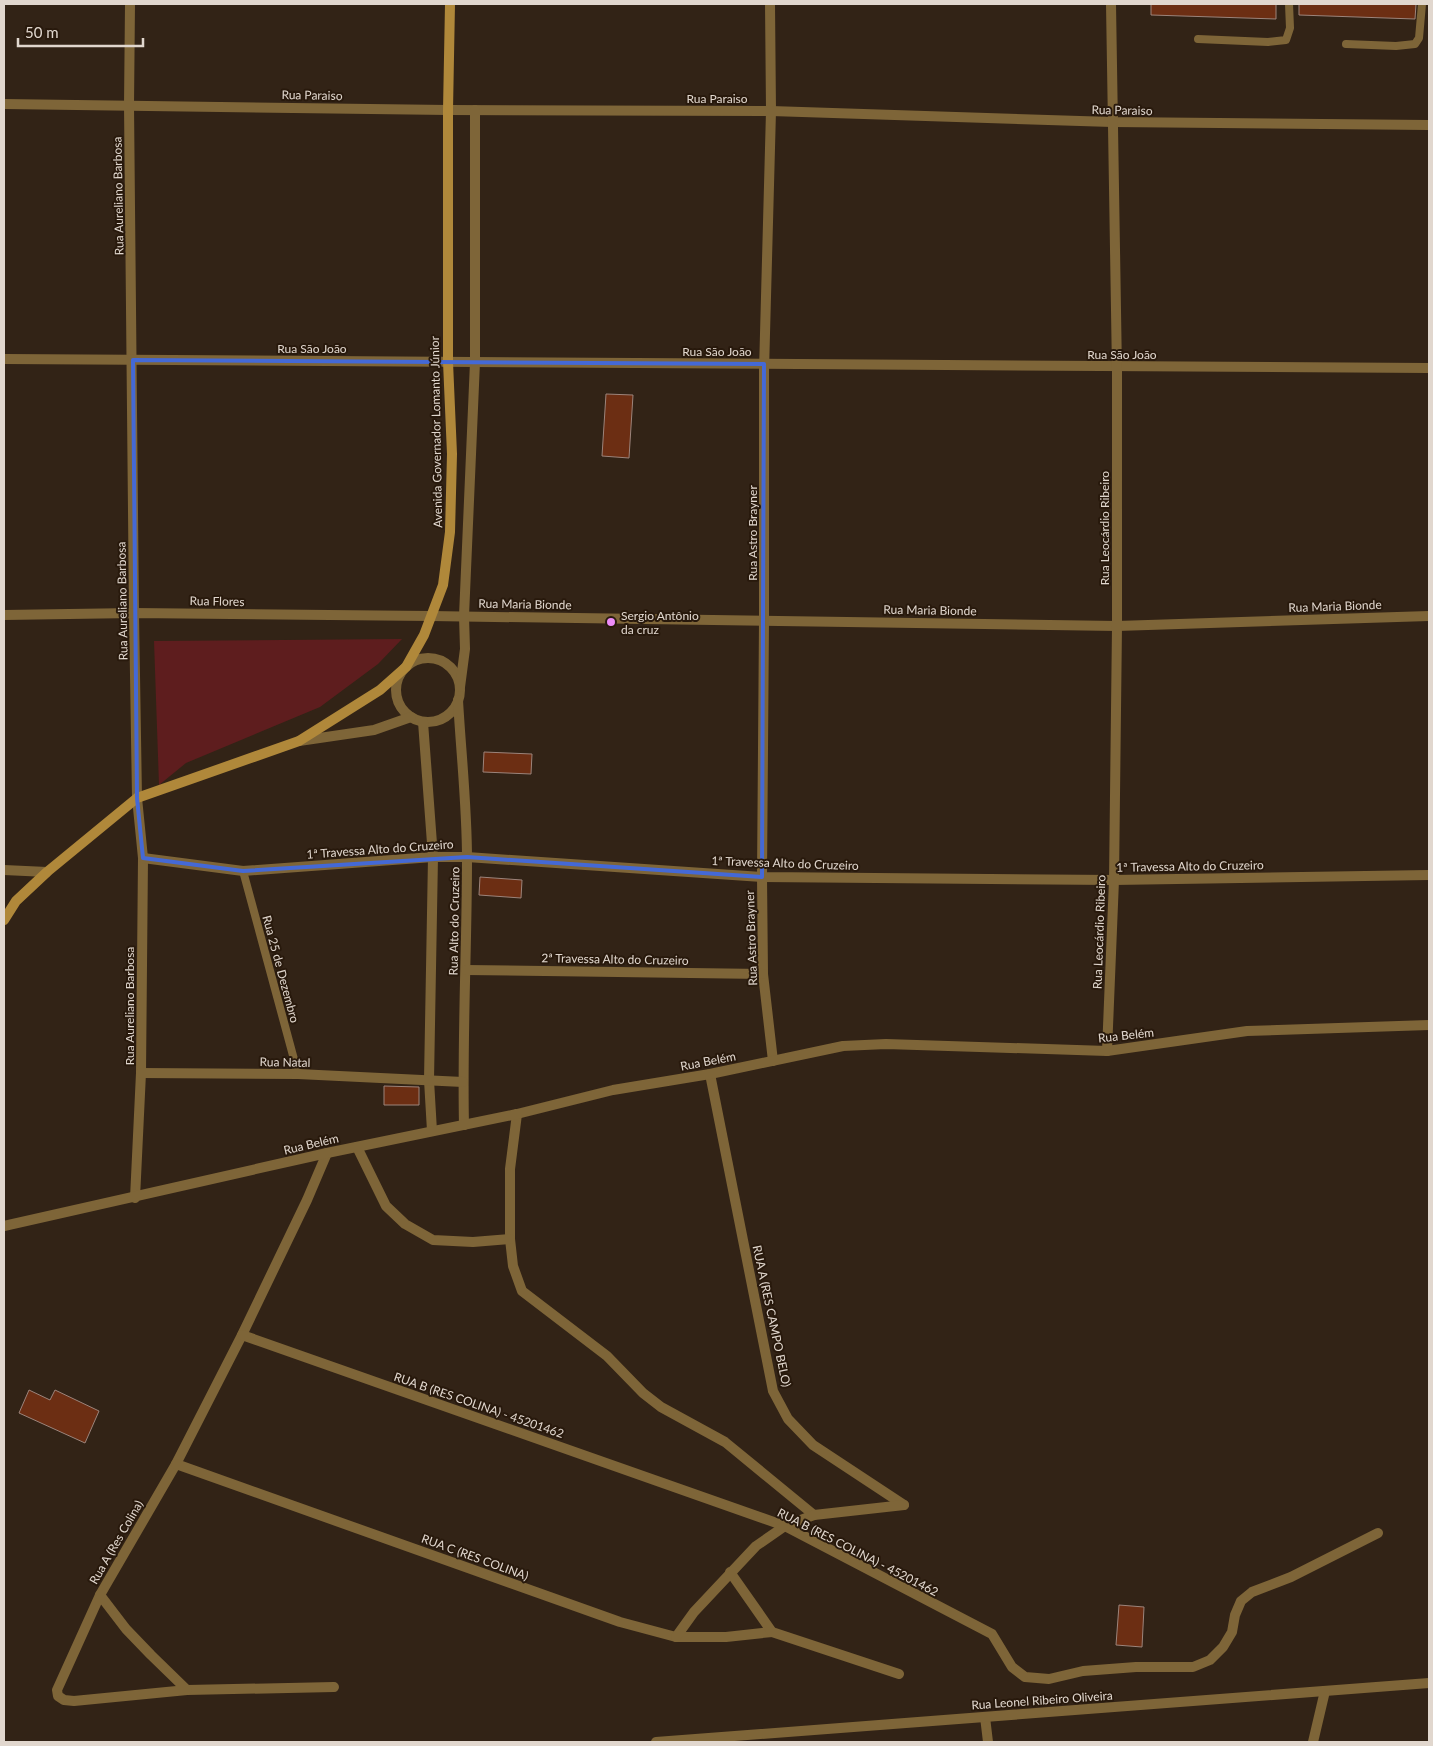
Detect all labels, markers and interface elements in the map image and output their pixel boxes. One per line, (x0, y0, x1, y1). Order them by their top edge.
scale bar (18, 15, 142, 47)
text: 50 m (25, 23, 59, 41)
street label: Rua Paraiso (281, 87, 343, 103)
street label: Rua Paraiso (686, 91, 748, 106)
street label: Rua Paraiso (1091, 102, 1153, 118)
street label: Rua Aureliano Barbosa (109, 137, 127, 255)
street label: Avenida Governador Lomanto Júnior (427, 335, 445, 528)
street label: Rua São João (277, 341, 347, 356)
street label: Rua São João (682, 344, 752, 359)
street label: Rua São João (1087, 347, 1157, 362)
street label: Rua Leocárdio Ribeiro (1097, 471, 1112, 585)
street label: Rua Astro Brayner (745, 485, 760, 581)
street label: Rua Aureliano Barbosa (113, 542, 131, 660)
street label: Rua Flores (189, 593, 245, 609)
street label: Rua Maria Bionde (478, 596, 572, 612)
street label: Rua Maria Bionde (1288, 597, 1382, 615)
street label: Rua Maria Bionde (883, 602, 977, 618)
place label: Sergio Antônio da cruz (621, 608, 699, 637)
marker: Sergio Antônio da cruz (605, 616, 617, 628)
street label: 1ª Travessa Alto do Cruzeiro (306, 836, 454, 862)
street label: 1ª Travessa Alto do Cruzeiro (711, 853, 859, 873)
street label: 1ª Travessa Alto do Cruzeiro (1116, 857, 1264, 875)
street label: Rua Alto do Cruzeiro (446, 866, 462, 976)
street label: Rua Leocárdio Ribeiro (1090, 874, 1108, 989)
street label: Rua Astro Brayner (742, 889, 760, 986)
street label: Rua 25 de Dezembro (259, 914, 303, 1025)
street label: Rua Aureliano Barbosa (122, 947, 137, 1065)
street label: 2ª Travessa Alto do Cruzeiro (541, 950, 689, 968)
street label: Rua Belém (1097, 1025, 1155, 1045)
street label: Rua Belém (679, 1048, 737, 1074)
street label: Rua Natal (259, 1054, 311, 1070)
street label: Rua Belém (282, 1130, 340, 1158)
street label: RUA A (RES CAMPO BELO) (750, 1244, 794, 1388)
street label: RUA B (RES COLINA) - 45201462 (392, 1369, 566, 1441)
street label: Rua A (Res Colina) (86, 1497, 146, 1587)
street label: RUA B (RES COLINA) - 45201462 (775, 1505, 941, 1599)
street label: RUA C (RES COLINA) (419, 1531, 531, 1583)
street label: Rua Leonel Ribeiro Oliveira (971, 1688, 1113, 1712)

